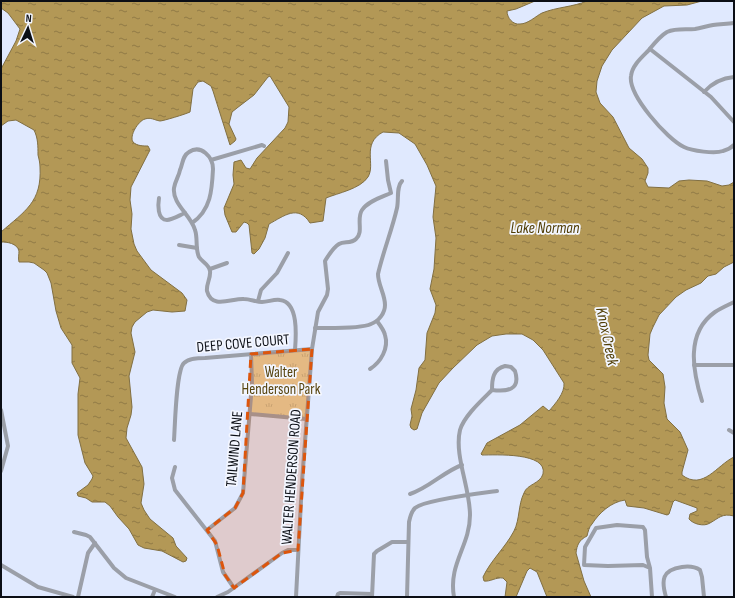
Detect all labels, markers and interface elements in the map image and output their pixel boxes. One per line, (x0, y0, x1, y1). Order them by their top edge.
north arrow (8, 8, 48, 48)
text: N (25, 12, 32, 25)
water label: Lake Norman (511, 219, 580, 238)
water label: Knox Creek (591, 306, 622, 368)
street label: DEEP COVE COURT (196, 330, 290, 357)
park label: Walter Henderson Park (242, 363, 321, 399)
street label: WALTER HENDERSON ROAD (277, 409, 306, 545)
street label: TAILWIND LANE (222, 410, 247, 488)

